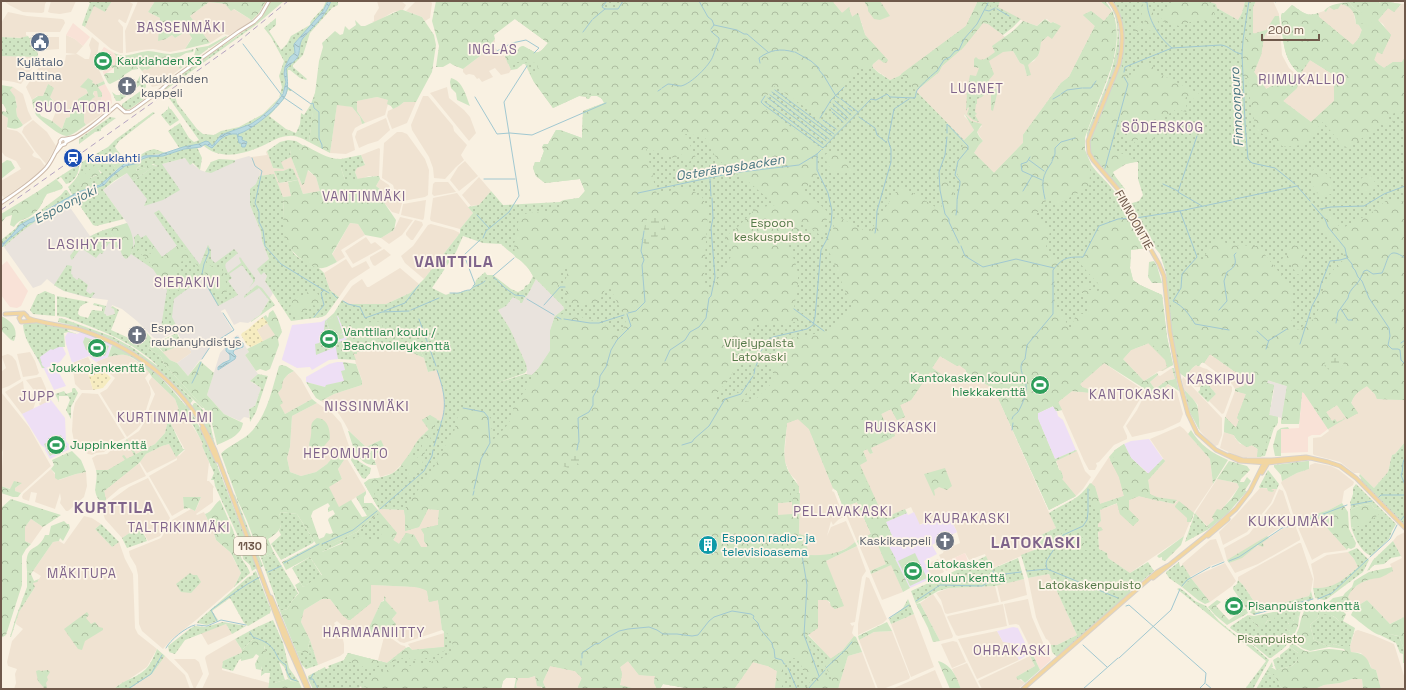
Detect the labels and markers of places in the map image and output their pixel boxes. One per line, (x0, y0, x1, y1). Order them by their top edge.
public building icon: Kylätalo Palttina (29, 31, 51, 53)
sports icon: Kauklahden K3 (92, 50, 114, 72)
place label: Kauklahden K3 (117, 53, 202, 69)
place label: Kylätalo Palttina (17, 54, 63, 84)
place label: Kauklahden kappeli (141, 71, 208, 101)
church icon: Kauklahden kappeli (116, 75, 138, 97)
station icon: Kauklahti (62, 147, 84, 169)
place label: Kauklahti (87, 150, 140, 166)
place label: Espoon rauhanyhdistys (151, 320, 242, 350)
church icon: Espoon rauhanyhdistys (126, 324, 148, 346)
place label: Vanttilan koulu / Beachvolleykenttä (343, 324, 450, 354)
sports icon: Vanttilan koulu / Beachvolleykenttä (318, 328, 340, 350)
sports icon: Joukkojenkenttä (86, 337, 108, 359)
place label: Joukkojenkenttä (49, 360, 145, 376)
place label: Kantokasken koulun hiekkakenttä (910, 370, 1026, 400)
sports icon: Kantokasken koulun hiekkakenttä (1029, 374, 1051, 396)
sports icon: Juppinkenttä (45, 434, 67, 456)
place label: Juppinkenttä (70, 437, 147, 453)
place label: Espoon radio- ja televisioasema (722, 530, 815, 560)
church icon: Kaskikappeli (934, 530, 956, 552)
place label: Kaskikappeli (859, 533, 931, 549)
building icon: Espoon radio- ja televisioasema (697, 534, 719, 556)
place label: Latokasken koulun kenttä (927, 556, 1006, 586)
sports icon: Latokasken koulun kenttä (902, 560, 924, 582)
sports icon: Pisanpuistonkenttä (1223, 595, 1245, 617)
place label: Pisanpuistonkenttä (1248, 598, 1360, 614)

